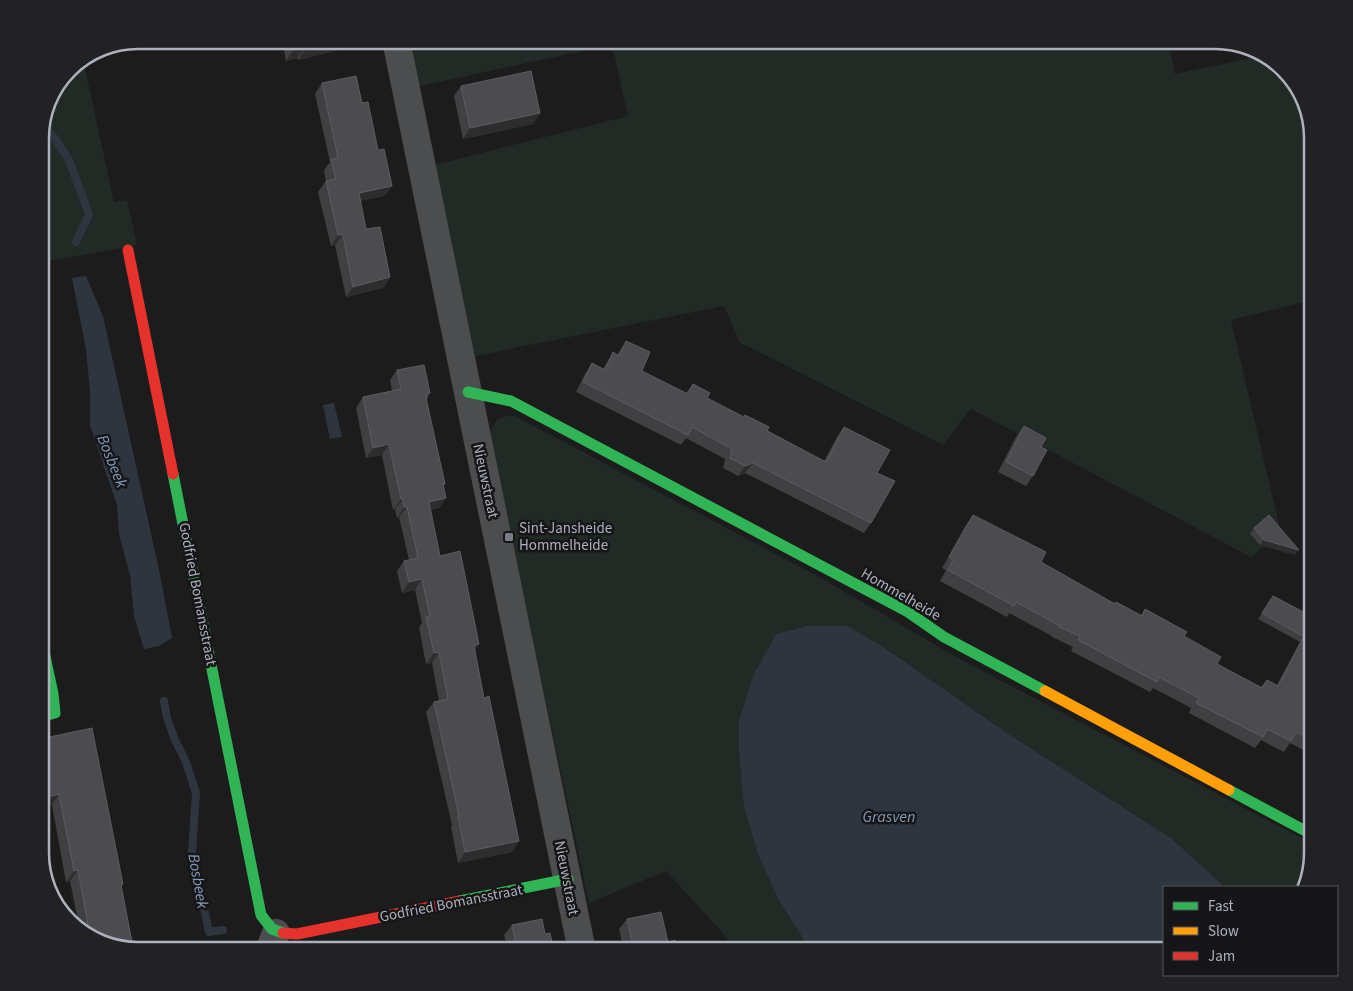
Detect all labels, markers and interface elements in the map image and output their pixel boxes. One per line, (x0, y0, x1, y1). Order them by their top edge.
water label: Bosbeek (92, 432, 133, 491)
street label: Nieuwstraat (467, 442, 504, 520)
place label: Sint-Jansheide Hommelheide (519, 518, 612, 556)
street label: Godfried Bomansstraat (173, 521, 222, 667)
marker: Sint-Jansheide Hommelheide (503, 531, 515, 543)
street label: Hommelheide (857, 563, 945, 626)
water label: Grasven (863, 806, 915, 828)
street label: Nieuwstraat (549, 839, 584, 917)
water label: Bosbeek (182, 852, 214, 911)
street label: Godfried Bomansstraat (378, 879, 524, 928)
legend (1163, 886, 1338, 976)
text: Fast (1208, 896, 1234, 917)
text: Slow (1208, 921, 1239, 942)
text: Jam (1208, 946, 1235, 967)

